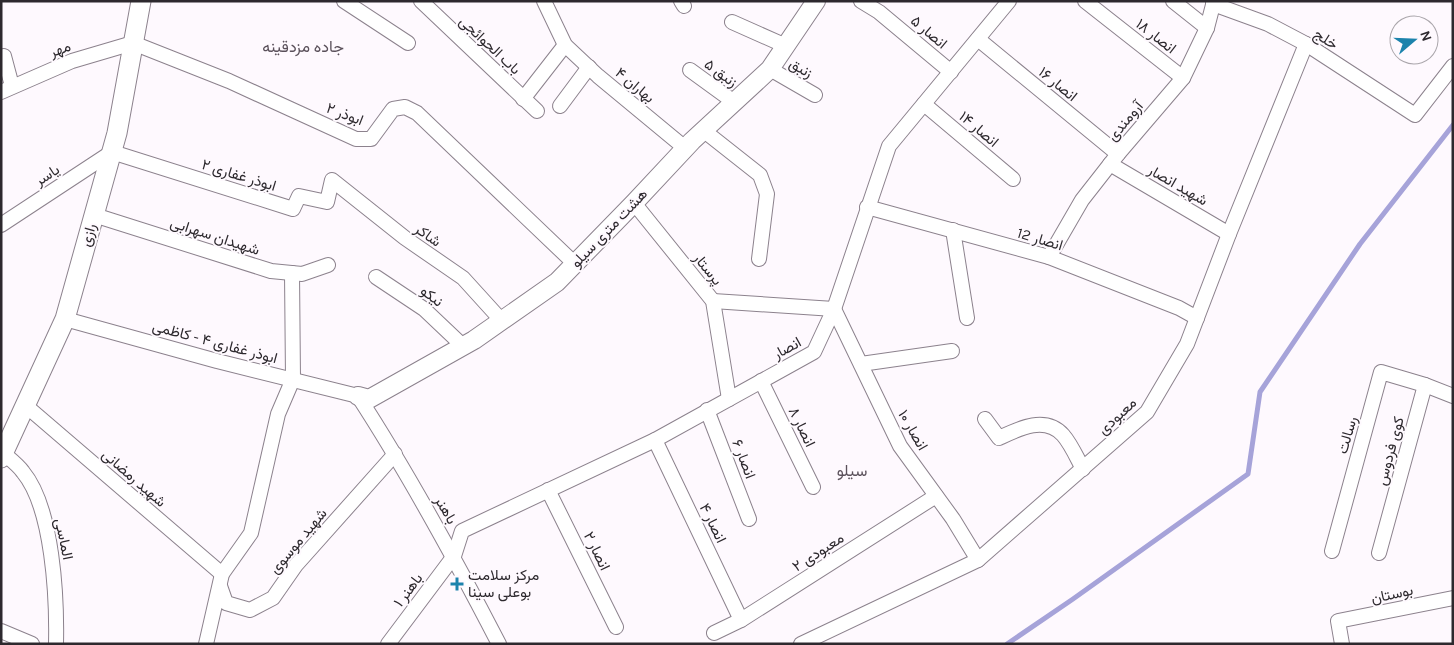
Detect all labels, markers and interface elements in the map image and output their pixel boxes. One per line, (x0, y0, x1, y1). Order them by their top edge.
street label: باب الحوائجی (455, 12, 525, 79)
street label: انصار ۵ (907, 12, 951, 52)
street label: انصار ۱۸ (1132, 15, 1180, 57)
north arrow (1389, 15, 1439, 65)
street label: خلج (1309, 25, 1341, 55)
text: N (1416, 28, 1435, 43)
street label: مهر (46, 37, 73, 61)
district label: جاده مزدقینه (262, 37, 344, 57)
street label: زنبق (786, 54, 816, 83)
street label: زنبق ۵ (700, 55, 741, 92)
street label: بهاران ۴ (612, 63, 658, 107)
street label: انصار ۱۶ (1035, 63, 1081, 105)
street label: آرومندی (1103, 96, 1149, 145)
street label: ابوذر ۲ (324, 99, 366, 129)
street label: انصار ۱۴ (956, 107, 1002, 151)
street label: ابوذر غفاری ۲ (199, 155, 278, 196)
street label: یاسر (30, 160, 63, 190)
street label: شهید انصار (1144, 160, 1211, 209)
street label: هشت متری سیلو (567, 185, 652, 272)
street label: شهیدان سهرابی (168, 213, 262, 260)
street label: شاکر (410, 219, 445, 251)
street label: رازی (76, 221, 101, 249)
street label: انصار 12 (1015, 224, 1065, 254)
street label: پرستار (688, 248, 726, 289)
street label: نیکو (417, 282, 447, 310)
street label: ابوذر غفاری ۴ - کاظمی (150, 317, 280, 368)
street label: انصار (769, 333, 804, 364)
street label: معبودی (1094, 394, 1141, 439)
street label: انصار ۸ (785, 404, 819, 450)
street label: انصار ۱۰ (894, 406, 932, 454)
street label: رسالت (1333, 414, 1361, 456)
street label: کوی فردوس (1372, 414, 1409, 488)
street label: انصار ۶ (728, 437, 760, 481)
street label: شهید رمضانی (98, 445, 170, 512)
district label: سیلو (837, 461, 867, 481)
street label: باهنر (430, 492, 461, 527)
street label: انصار ۴ (696, 500, 730, 546)
street label: شهید موسوی (265, 504, 331, 578)
street label: الماسی (50, 517, 77, 562)
street label: انصار ۲ (580, 529, 614, 573)
street label: معبودی ۲ (789, 529, 848, 576)
place label: مرکز سلامت بوعلی سینا (468, 566, 539, 602)
street label: باهنر ۱ (390, 570, 426, 610)
marker: مرکز سلامت بوعلی سینا (450, 577, 464, 591)
street label: بوستان (1369, 581, 1415, 607)

